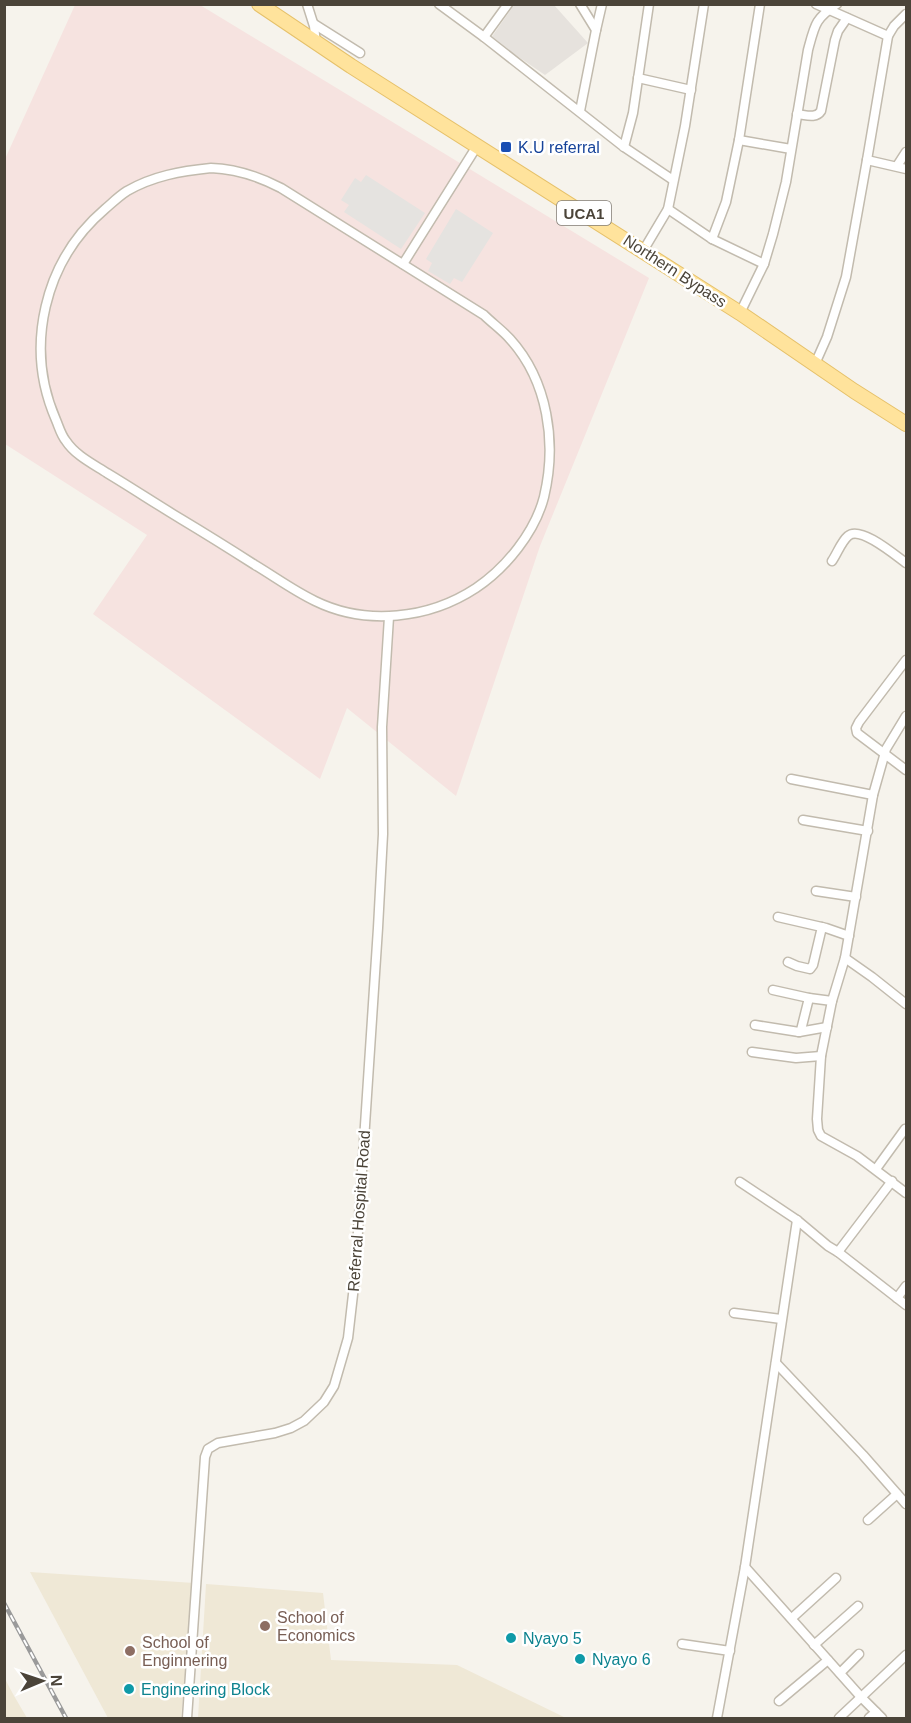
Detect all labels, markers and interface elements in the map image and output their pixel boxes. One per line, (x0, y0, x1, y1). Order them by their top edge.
place label: K.U referral (518, 139, 600, 156)
marker: K.U referral (499, 140, 513, 154)
road number: UCA1 (557, 201, 611, 225)
street label: Northern Bypass (620, 231, 730, 311)
street label: Referral Hospital Road (345, 1130, 373, 1292)
place label: School of Economics (277, 1609, 355, 1644)
marker: School of Economics (258, 1619, 272, 1633)
place label: Nyayo 5 (523, 1630, 582, 1647)
marker: Nyayo 5 (504, 1631, 518, 1645)
place label: School of Enginnering (142, 1634, 227, 1669)
marker: School of Enginnering (123, 1644, 137, 1658)
north arrow (12, 1651, 72, 1711)
place label: Nyayo 6 (592, 1651, 651, 1668)
marker: Nyayo 6 (573, 1652, 587, 1666)
text: N (48, 1674, 65, 1687)
place label: Engineering Block (141, 1681, 271, 1698)
marker: Engineering Block (122, 1682, 136, 1696)

